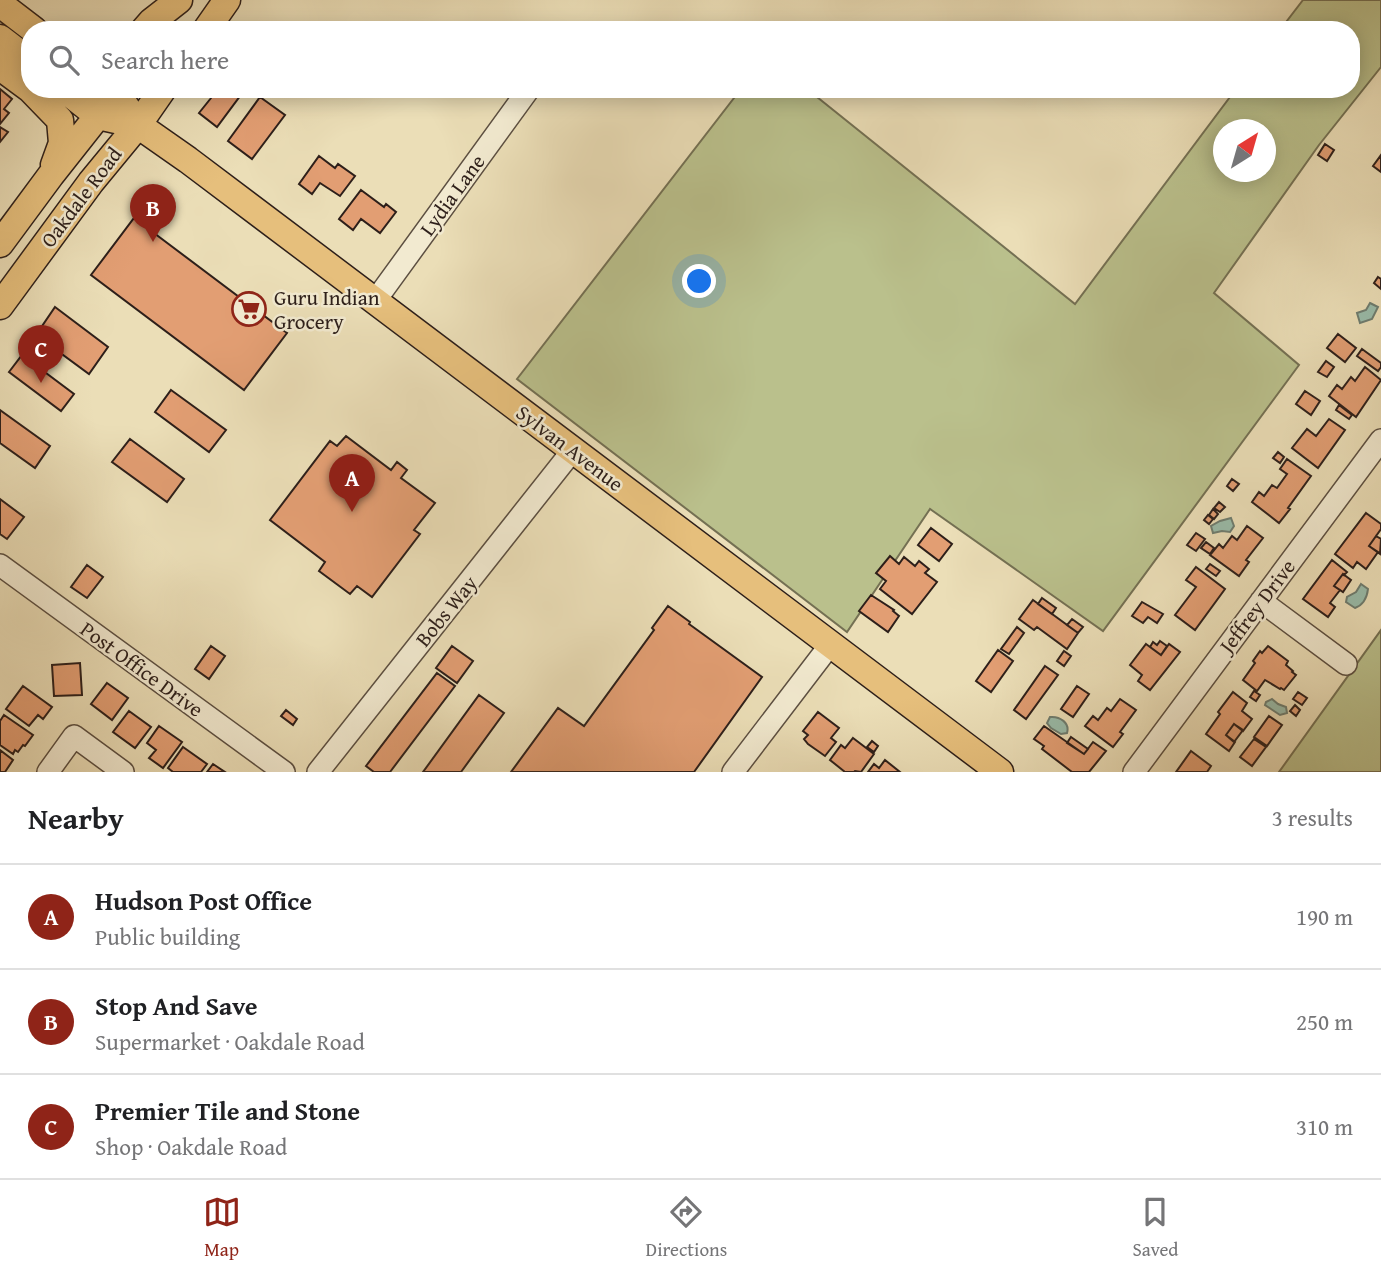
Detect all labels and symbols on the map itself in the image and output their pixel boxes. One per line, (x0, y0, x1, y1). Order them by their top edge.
north arrow (1213, 119, 1276, 182)
street label: Oakdale Road (33, 140, 130, 254)
street label: Lydia Lane (412, 148, 492, 242)
pin: B (130, 184, 176, 242)
your location (682, 264, 716, 298)
place label: Guru Indian Grocery (274, 282, 380, 337)
supermarket icon: Guru Indian Grocery (230, 290, 268, 328)
pin: C (18, 325, 64, 383)
street label: Sylvan Avenue (510, 397, 630, 499)
pin: A (329, 454, 375, 512)
street label: Jeffrey Drive (1210, 553, 1303, 662)
street label: Bobs Way (408, 568, 485, 653)
street label: Post Office Drive (74, 614, 210, 724)

